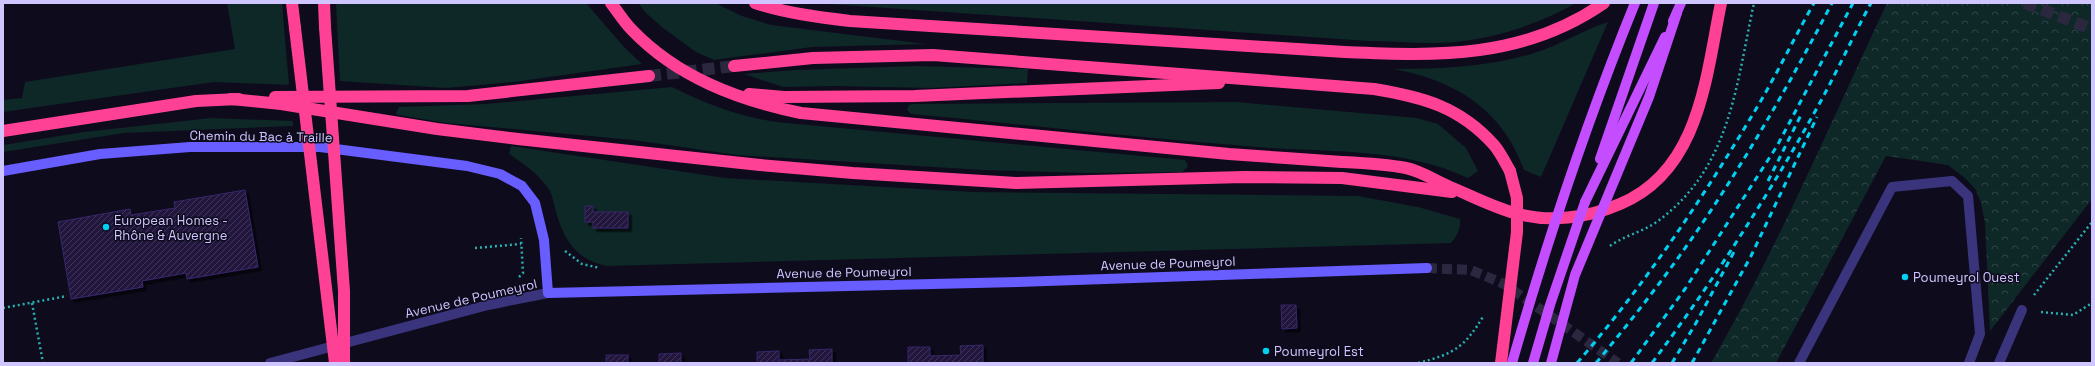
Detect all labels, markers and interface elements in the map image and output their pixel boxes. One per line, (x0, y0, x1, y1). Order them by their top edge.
street label: Chemin du Bac à Traille (189, 127, 333, 146)
place label: European Homes - Rhône & Auvergne (114, 212, 228, 244)
marker: European Homes - Rhône & Auvergne (101, 222, 111, 232)
street label: Avenue de Poumeyrol (1100, 253, 1236, 274)
street label: Avenue de Poumeyrol (776, 263, 912, 282)
place label: Poumeyrol Ouest (1913, 269, 2020, 286)
marker: Poumeyrol Ouest (1900, 272, 1910, 282)
street label: Avenue de Poumeyrol (403, 275, 539, 322)
place label: Poumeyrol Est (1274, 343, 1364, 360)
marker: Poumeyrol Est (1261, 346, 1271, 356)

